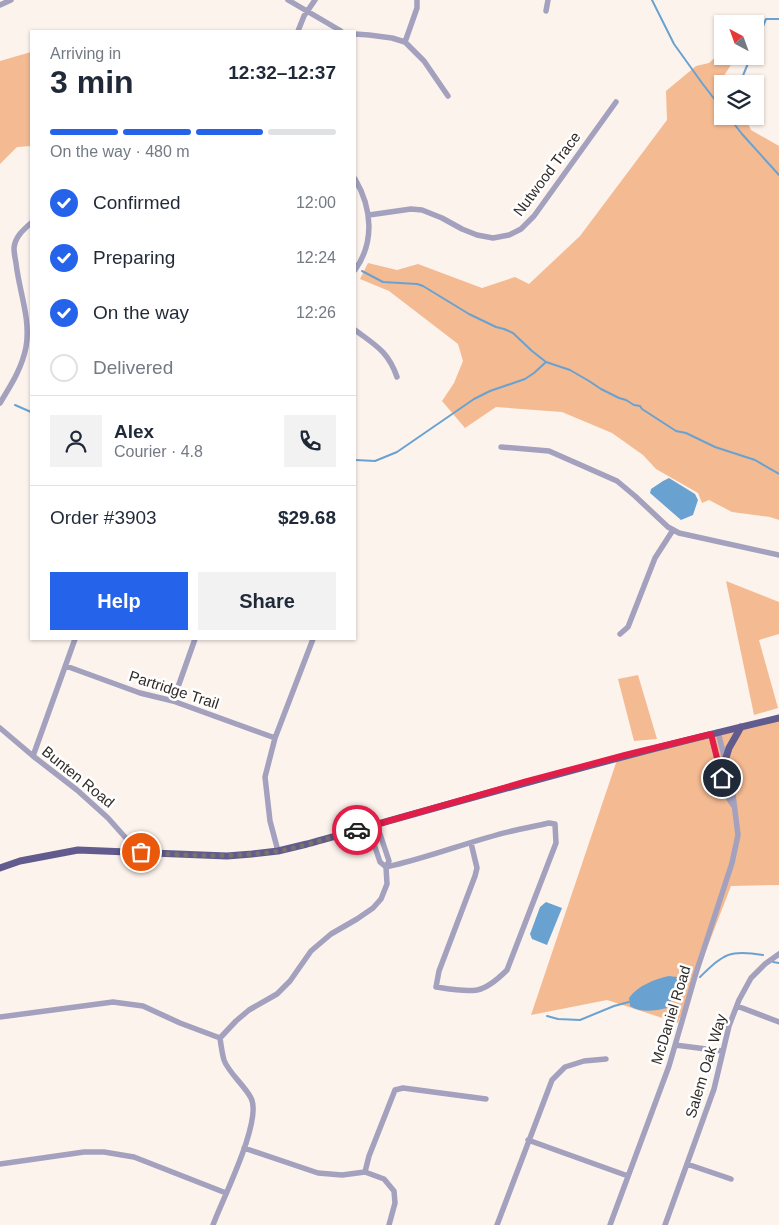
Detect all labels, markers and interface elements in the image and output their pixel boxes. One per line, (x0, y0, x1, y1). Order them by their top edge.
north arrow (714, 15, 764, 65)
map controls (714, 15, 764, 125)
text: Arriving in (50, 45, 121, 62)
text: 12:32–12:37 (228, 62, 336, 83)
text: 3 min (50, 64, 134, 100)
button: layers (714, 75, 764, 125)
street label: Nutwood Trace (509, 128, 584, 219)
text: On the way · 480 m (50, 143, 190, 160)
icon: check (50, 189, 78, 217)
text: Confirmed (93, 192, 181, 213)
text: 12:00 (296, 194, 336, 211)
icon: check (50, 244, 78, 272)
text: Preparing (93, 247, 175, 268)
text: 12:24 (296, 249, 336, 266)
icon: check (50, 299, 78, 327)
text: On the way (93, 302, 189, 323)
text: 12:26 (296, 304, 336, 321)
text: Delivered (93, 357, 173, 378)
button: person (50, 415, 102, 467)
button: phone (284, 415, 336, 467)
text: Alex (114, 421, 154, 442)
text: Courier · 4.8 (114, 443, 203, 460)
text: Order #3903 (50, 507, 157, 528)
text: $29.68 (278, 507, 336, 528)
button: Help (50, 572, 188, 630)
button: Share (198, 572, 336, 630)
street label: Partridge Trail (127, 667, 221, 712)
street label: Bunten Road (39, 742, 118, 811)
pin (701, 757, 743, 799)
icon: home (708, 764, 736, 792)
courier (332, 805, 382, 855)
icon: car (343, 816, 371, 844)
pin (120, 831, 162, 873)
icon: bag (127, 838, 155, 866)
street label: McDaniel Road (647, 963, 694, 1066)
street label: Salem Oak Way (682, 1011, 730, 1120)

